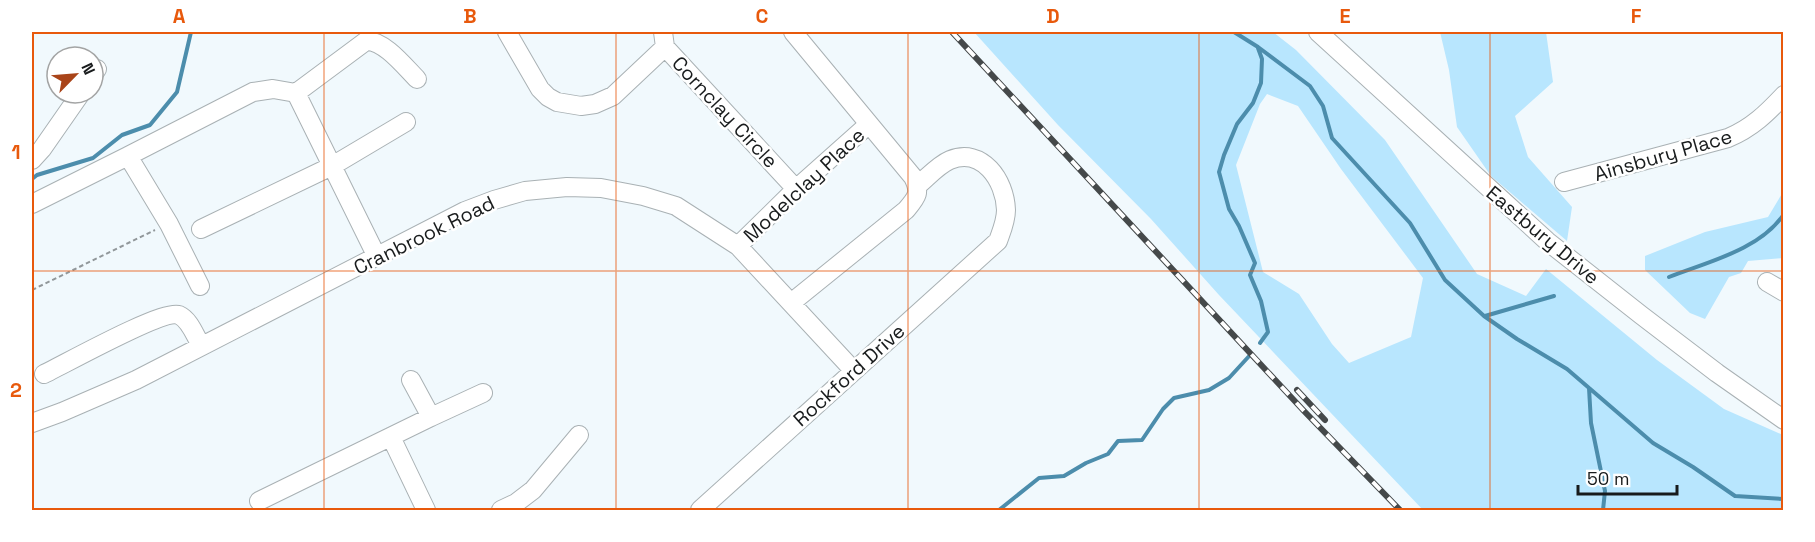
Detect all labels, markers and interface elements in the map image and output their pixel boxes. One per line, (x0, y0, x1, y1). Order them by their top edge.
text: A (173, 3, 186, 29)
text: B (463, 3, 477, 29)
text: C (756, 3, 769, 29)
text: D (1046, 3, 1060, 29)
text: E (1339, 3, 1351, 29)
text: F (1631, 3, 1642, 29)
north arrow (45, 45, 105, 105)
street label: Cornclay Circle (666, 50, 784, 174)
text: N (76, 60, 100, 78)
street label: Modelclay Place (738, 122, 870, 248)
street label: Ainsbury Place (1591, 123, 1735, 187)
text: 1 (11, 139, 21, 165)
street label: Eastbury Drive (1481, 180, 1605, 290)
street label: Cranbrook Road (349, 190, 499, 280)
street label: Rockford Drive (788, 318, 910, 432)
text: 2 (10, 377, 22, 403)
scale bar (1578, 458, 1677, 496)
text: 50 m (1587, 467, 1629, 490)

